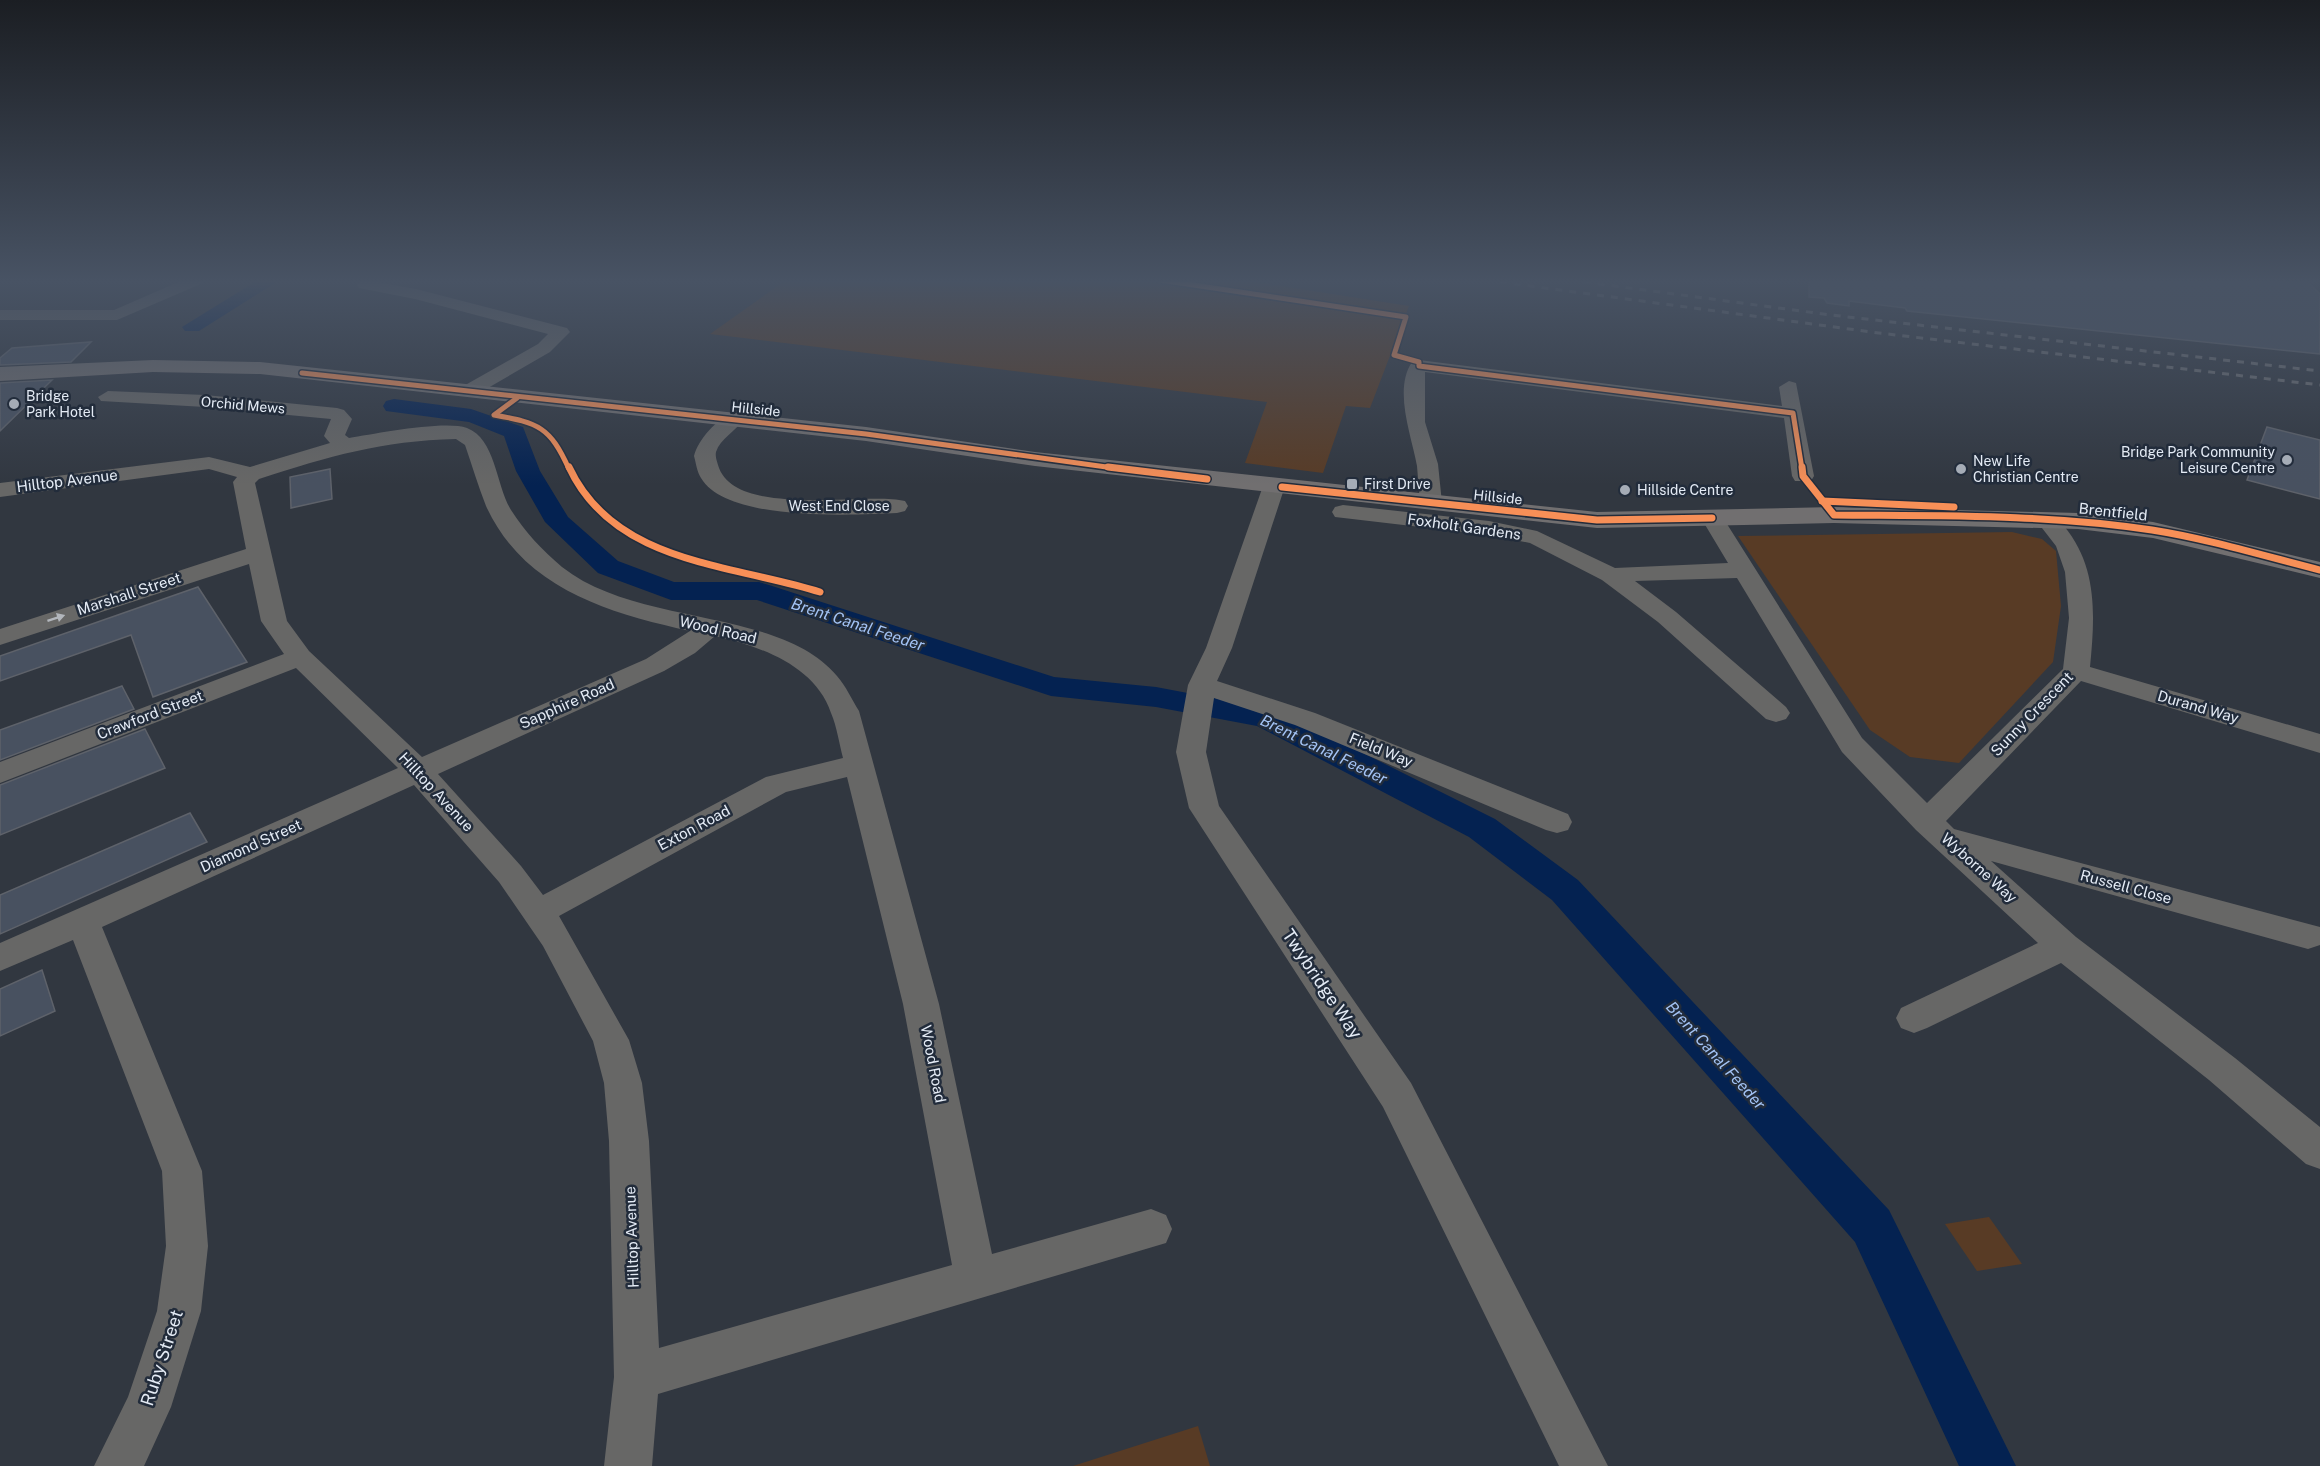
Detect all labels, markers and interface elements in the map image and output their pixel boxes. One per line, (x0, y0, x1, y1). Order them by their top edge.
place label: Bridge Park Hotel (26, 388, 95, 420)
street label: Orchid Mews (200, 393, 286, 417)
marker: Bridge Park Hotel (7, 397, 21, 411)
street label: Hillside (731, 398, 781, 420)
place label: Bridge Park Community Leisure Centre (2121, 444, 2276, 476)
place label: New Life Christian Centre (1973, 453, 2079, 485)
marker: Bridge Park Community Leisure Centre (2280, 453, 2294, 467)
marker: New Life Christian Centre (1954, 462, 1968, 476)
street label: Hilltop Avenue (15, 466, 118, 495)
place label: First Drive (1364, 476, 1431, 492)
marker: First Drive (1345, 477, 1359, 491)
place label: Hillside Centre (1637, 482, 1734, 498)
marker: Hillside Centre (1618, 483, 1632, 497)
street label: Hillside (1473, 486, 1523, 508)
street label: West End Close (788, 498, 890, 514)
street label: Brentfield (2078, 499, 2148, 524)
street label: Foxholt Gardens (1406, 510, 1522, 543)
street label: Marshall Street (75, 569, 183, 618)
water label: Brent Canal Feeder (789, 594, 928, 655)
street label: Wood Road (678, 612, 758, 647)
one-way arrow (47, 613, 65, 622)
street label: Sunny Crescent (1987, 668, 2076, 759)
street label: Sapphire Road (517, 675, 617, 732)
street label: Crawford Street (94, 686, 205, 743)
street label: Durand Way (2156, 687, 2241, 726)
water label: Brent Canal Feeder (1257, 710, 1391, 789)
street label: Field Way (1347, 729, 1416, 770)
street label: Hilltop Avenue (395, 749, 477, 835)
street label: Exton Road (655, 801, 733, 854)
street label: Diamond Street (198, 816, 304, 875)
street label: Wyborne Way (1938, 829, 2021, 906)
street label: Russell Close (2079, 866, 2174, 907)
street label: Twybridge Way (1278, 925, 1367, 1043)
water label: Brent Canal Feeder (1662, 997, 1770, 1114)
street label: Wood Road (918, 1024, 949, 1104)
street label: Hilltop Avenue (621, 1186, 642, 1288)
street label: Ruby Street (136, 1307, 187, 1409)

